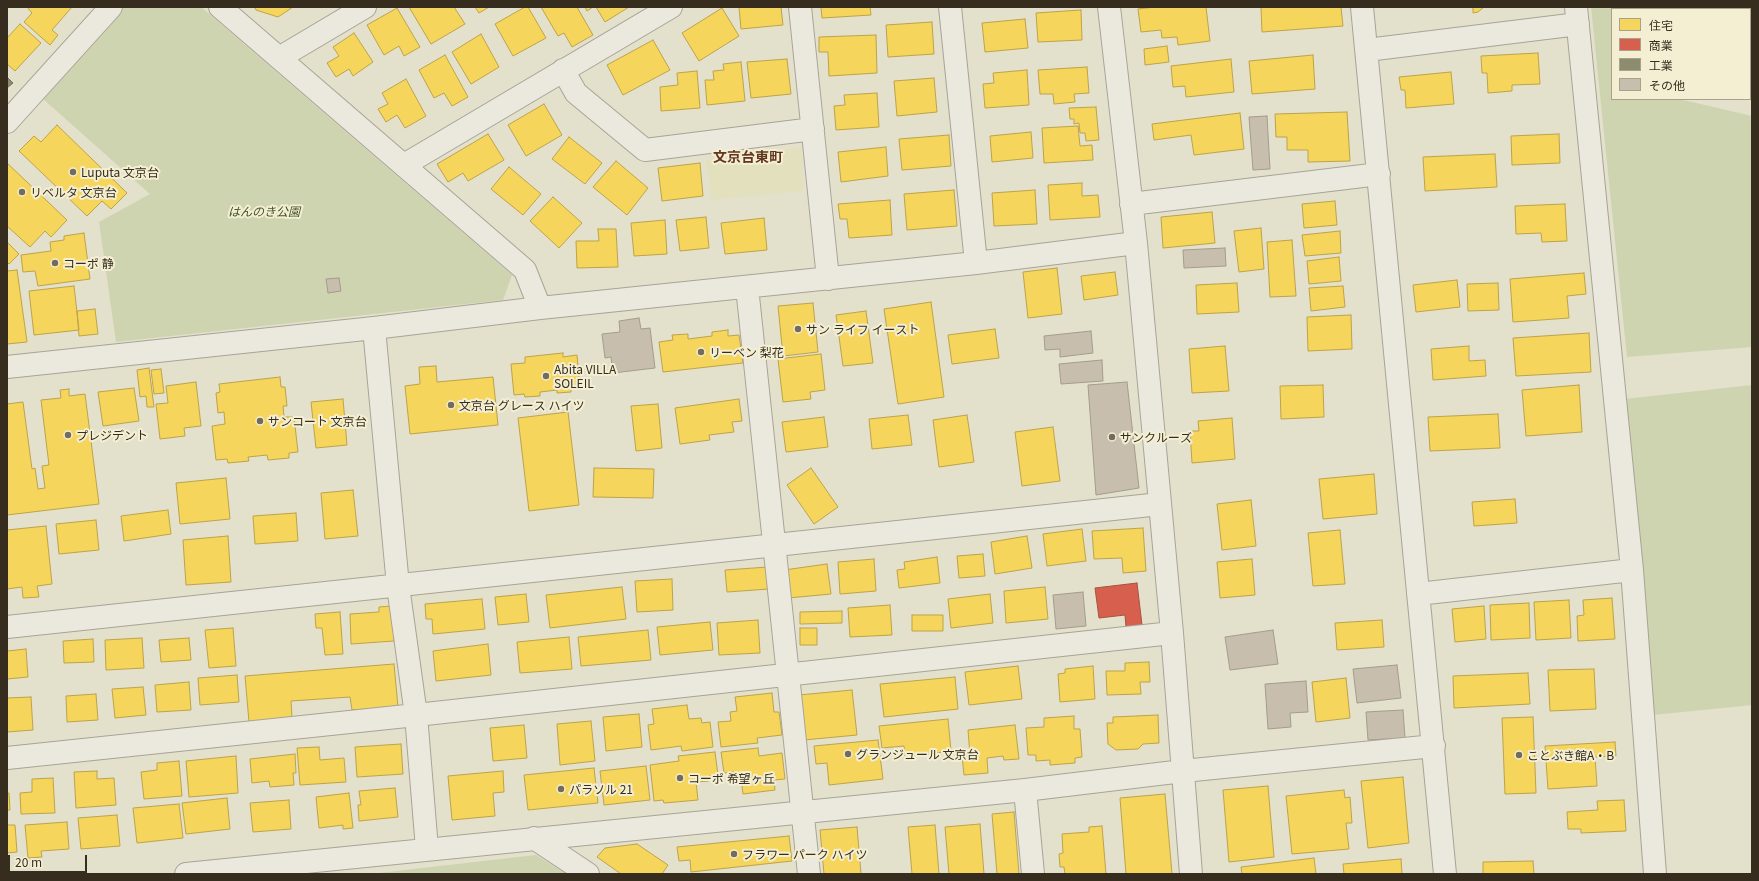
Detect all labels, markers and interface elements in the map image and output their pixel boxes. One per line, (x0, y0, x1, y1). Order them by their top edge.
legend (1611, 8, 1751, 100)
text: 住宅 (1649, 16, 1673, 33)
text: 商業 (1649, 36, 1673, 53)
text: 工業 (1649, 56, 1673, 73)
text: その他 (1649, 76, 1685, 93)
district label: 文京台東町 (713, 149, 783, 165)
place label: Luputa 文京台 (81, 165, 159, 179)
marker: Luputa 文京台 (68, 167, 78, 177)
place label: リベルタ 文京台 (30, 185, 117, 199)
marker: リベルタ 文京台 (17, 187, 27, 197)
park label: はんのき公園 (228, 204, 300, 218)
place label: コーポ 静 (63, 256, 114, 270)
marker: コーポ 静 (50, 258, 60, 268)
place label: サン ライフ イースト (806, 322, 919, 336)
marker: サン ライフ イースト (793, 324, 803, 334)
place label: リーベン 梨花 (709, 345, 784, 359)
marker: リーベン 梨花 (696, 347, 706, 357)
place label: Abita VILLA SOLEIL (554, 362, 616, 390)
marker: Abita VILLA SOLEIL (541, 371, 551, 381)
place label: 文京台 グレース ハイツ (459, 398, 584, 412)
marker: 文京台 グレース ハイツ (446, 400, 456, 410)
place label: サンコート 文京台 (268, 414, 367, 428)
marker: サンコート 文京台 (255, 416, 265, 426)
place label: プレジデント (76, 428, 148, 442)
marker: プレジデント (63, 430, 73, 440)
place label: サンクルーズ (1120, 430, 1192, 444)
marker: サンクルーズ (1107, 432, 1117, 442)
place label: グランジュール 文京台 (856, 747, 979, 761)
place label: ことぶき館A・B (1527, 748, 1614, 762)
marker: グランジュール 文京台 (843, 749, 853, 759)
marker: ことぶき館A・B (1514, 750, 1524, 760)
place label: コーポ 希望ヶ丘 (688, 771, 775, 785)
marker: コーポ 希望ヶ丘 (675, 773, 685, 783)
place label: パラソル 21 (569, 782, 633, 796)
marker: パラソル 21 (556, 784, 566, 794)
scale bar (10, 847, 89, 873)
place label: フラワー パーク ハイツ (742, 847, 867, 861)
marker: フラワー パーク ハイツ (729, 849, 739, 859)
text: 20 m (15, 853, 42, 870)

